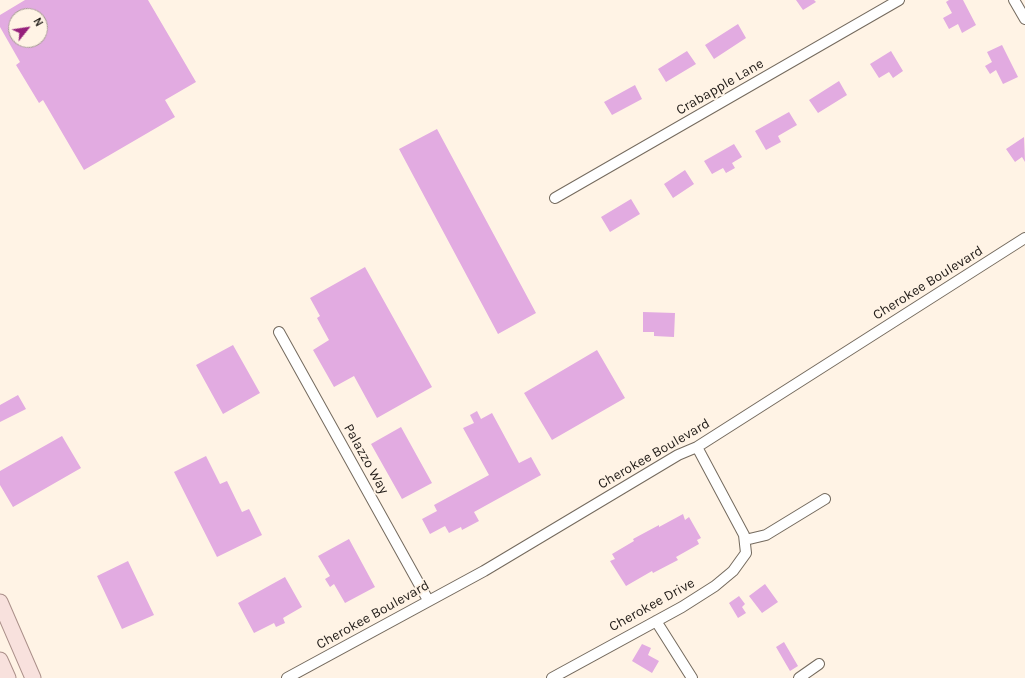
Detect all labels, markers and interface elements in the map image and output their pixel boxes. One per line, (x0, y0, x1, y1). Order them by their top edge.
north arrow (8, 8, 48, 48)
text: N (30, 16, 46, 29)
street label: Crabapple Lane (673, 55, 767, 119)
street label: Cherokee Boulevard (870, 242, 986, 324)
street label: Cherokee Boulevard (595, 415, 713, 493)
street label: Palazzo Way (340, 421, 392, 497)
street label: Cherokee Drive (606, 575, 698, 635)
street label: Cherokee Boulevard (314, 577, 432, 653)

